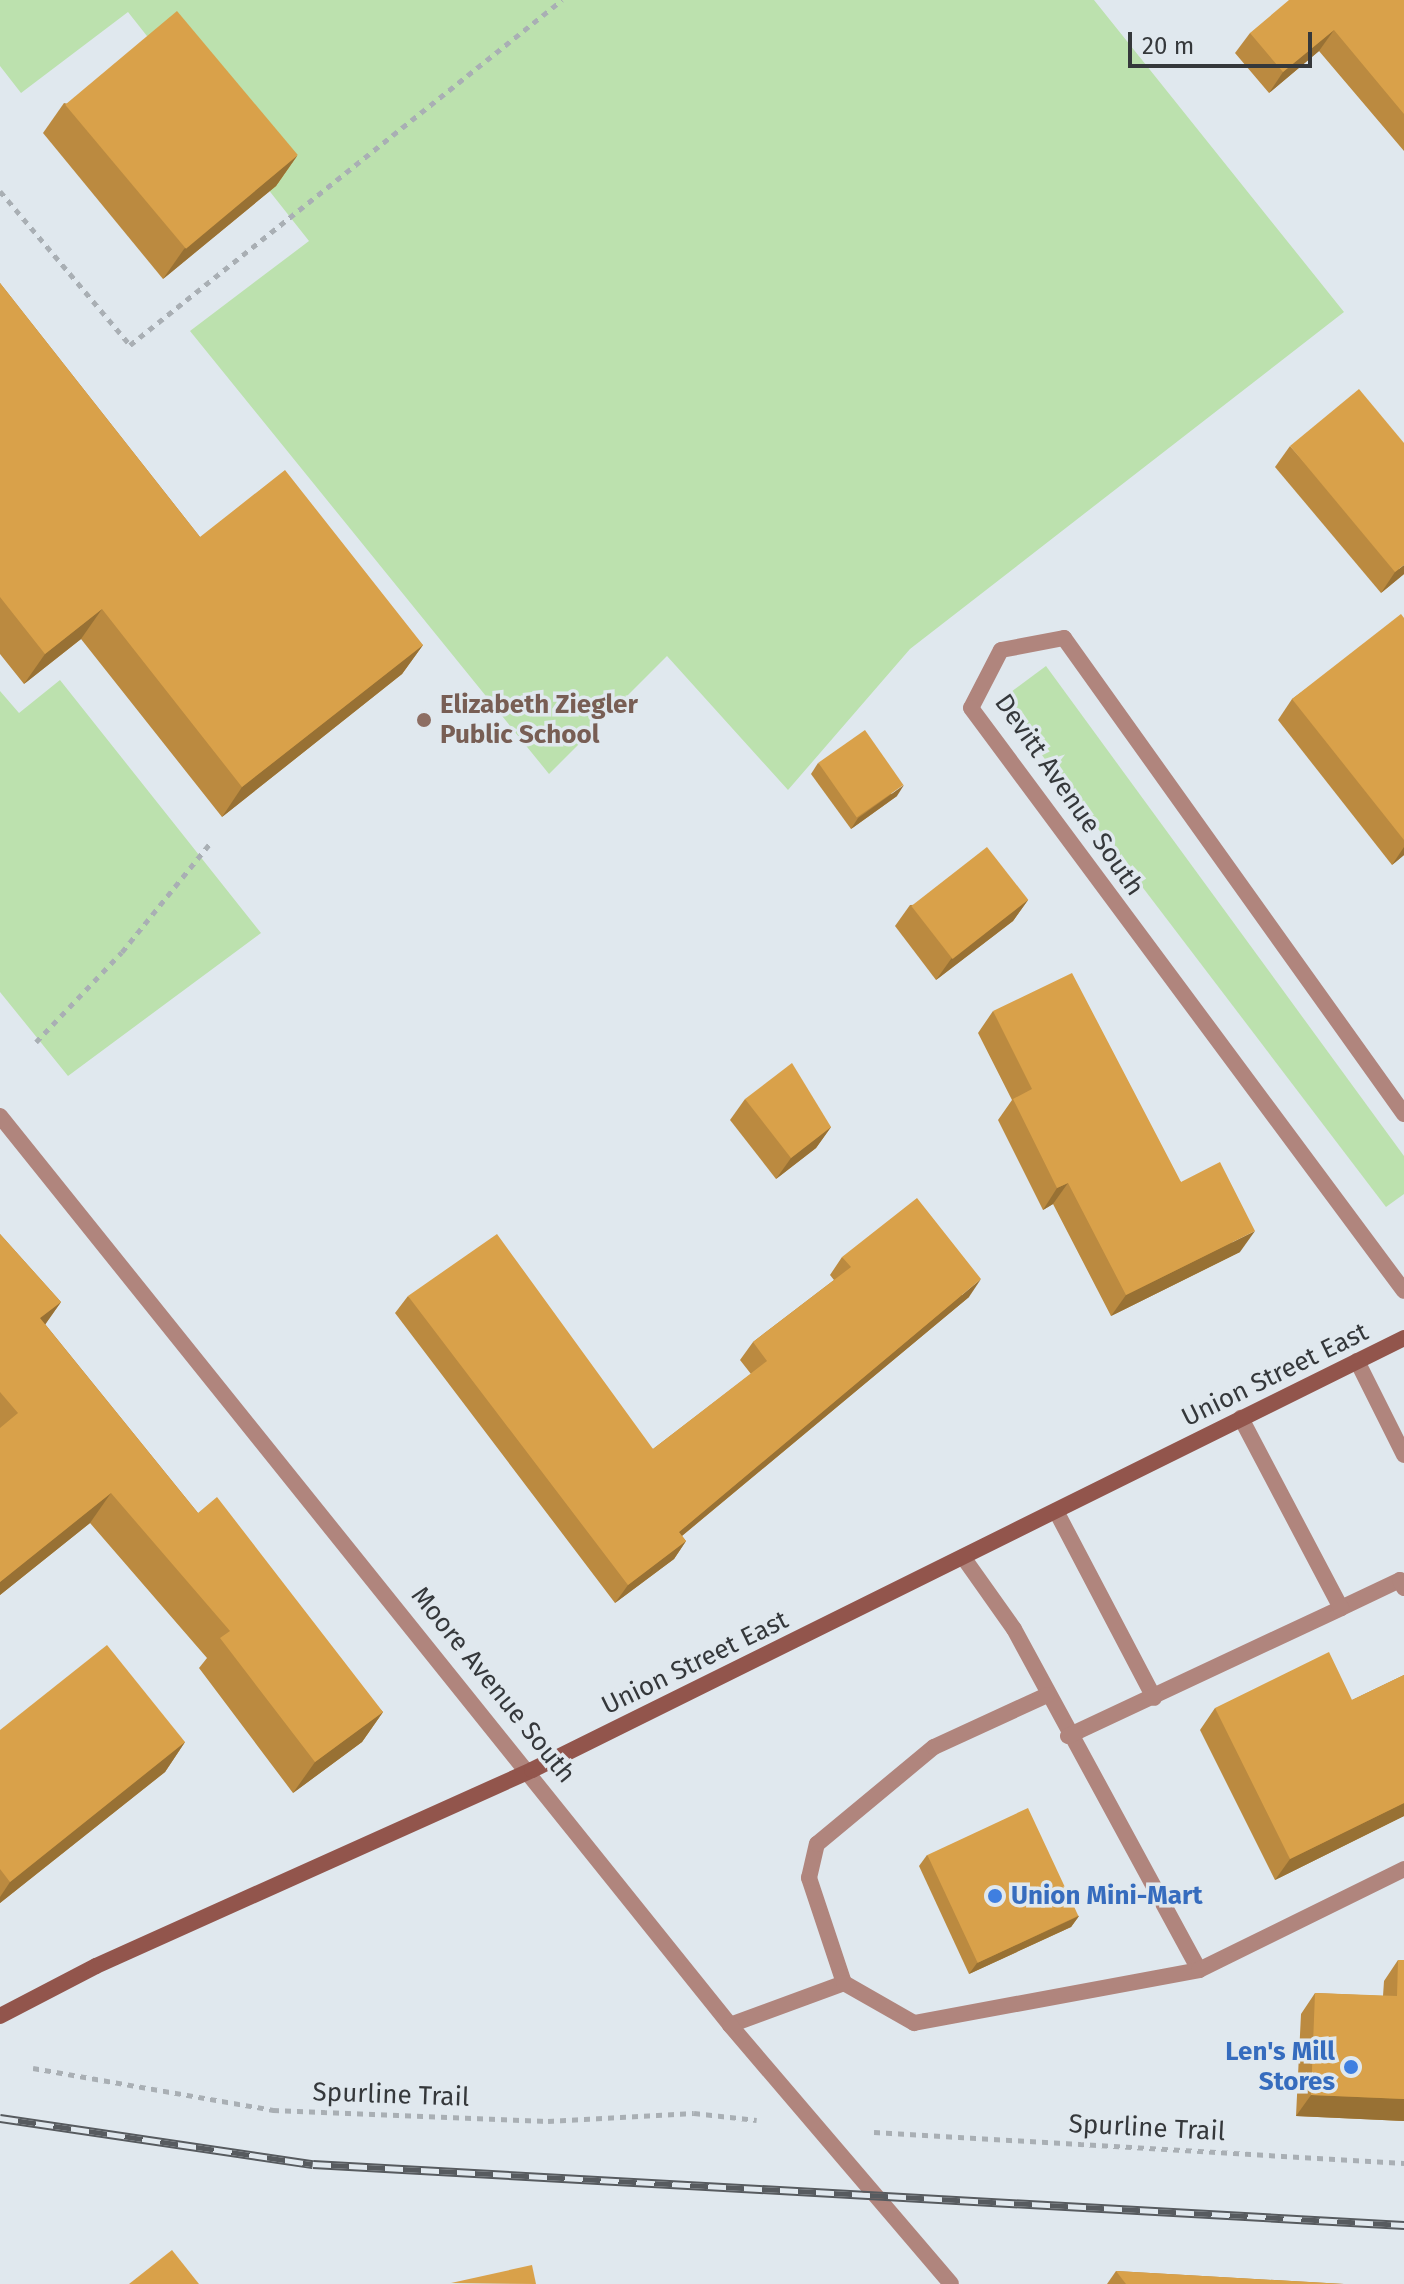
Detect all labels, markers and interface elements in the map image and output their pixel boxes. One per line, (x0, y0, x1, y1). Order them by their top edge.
scale bar (1132, 16, 1316, 66)
text: 20 m (1142, 32, 1194, 60)
street label: Devitt Avenue South (988, 688, 1150, 902)
place label: Elizabeth Ziegler Public School (440, 689, 638, 750)
marker: Elizabeth Ziegler Public School (415, 711, 433, 729)
street label: Union Street East (1177, 1316, 1373, 1434)
street label: Moore Avenue South (404, 1581, 582, 1789)
street label: Union Street East (597, 1604, 793, 1722)
place label: Union Mini-Mart (1011, 1880, 1202, 1912)
marker: Union Mini-Mart (986, 1887, 1004, 1905)
place label: Len's Mill Stores (1225, 2036, 1335, 2098)
marker: Len's Mill Stores (1342, 2058, 1360, 2076)
street label: Spurline Trail (312, 2077, 470, 2113)
street label: Spurline Trail (1068, 2108, 1226, 2148)

